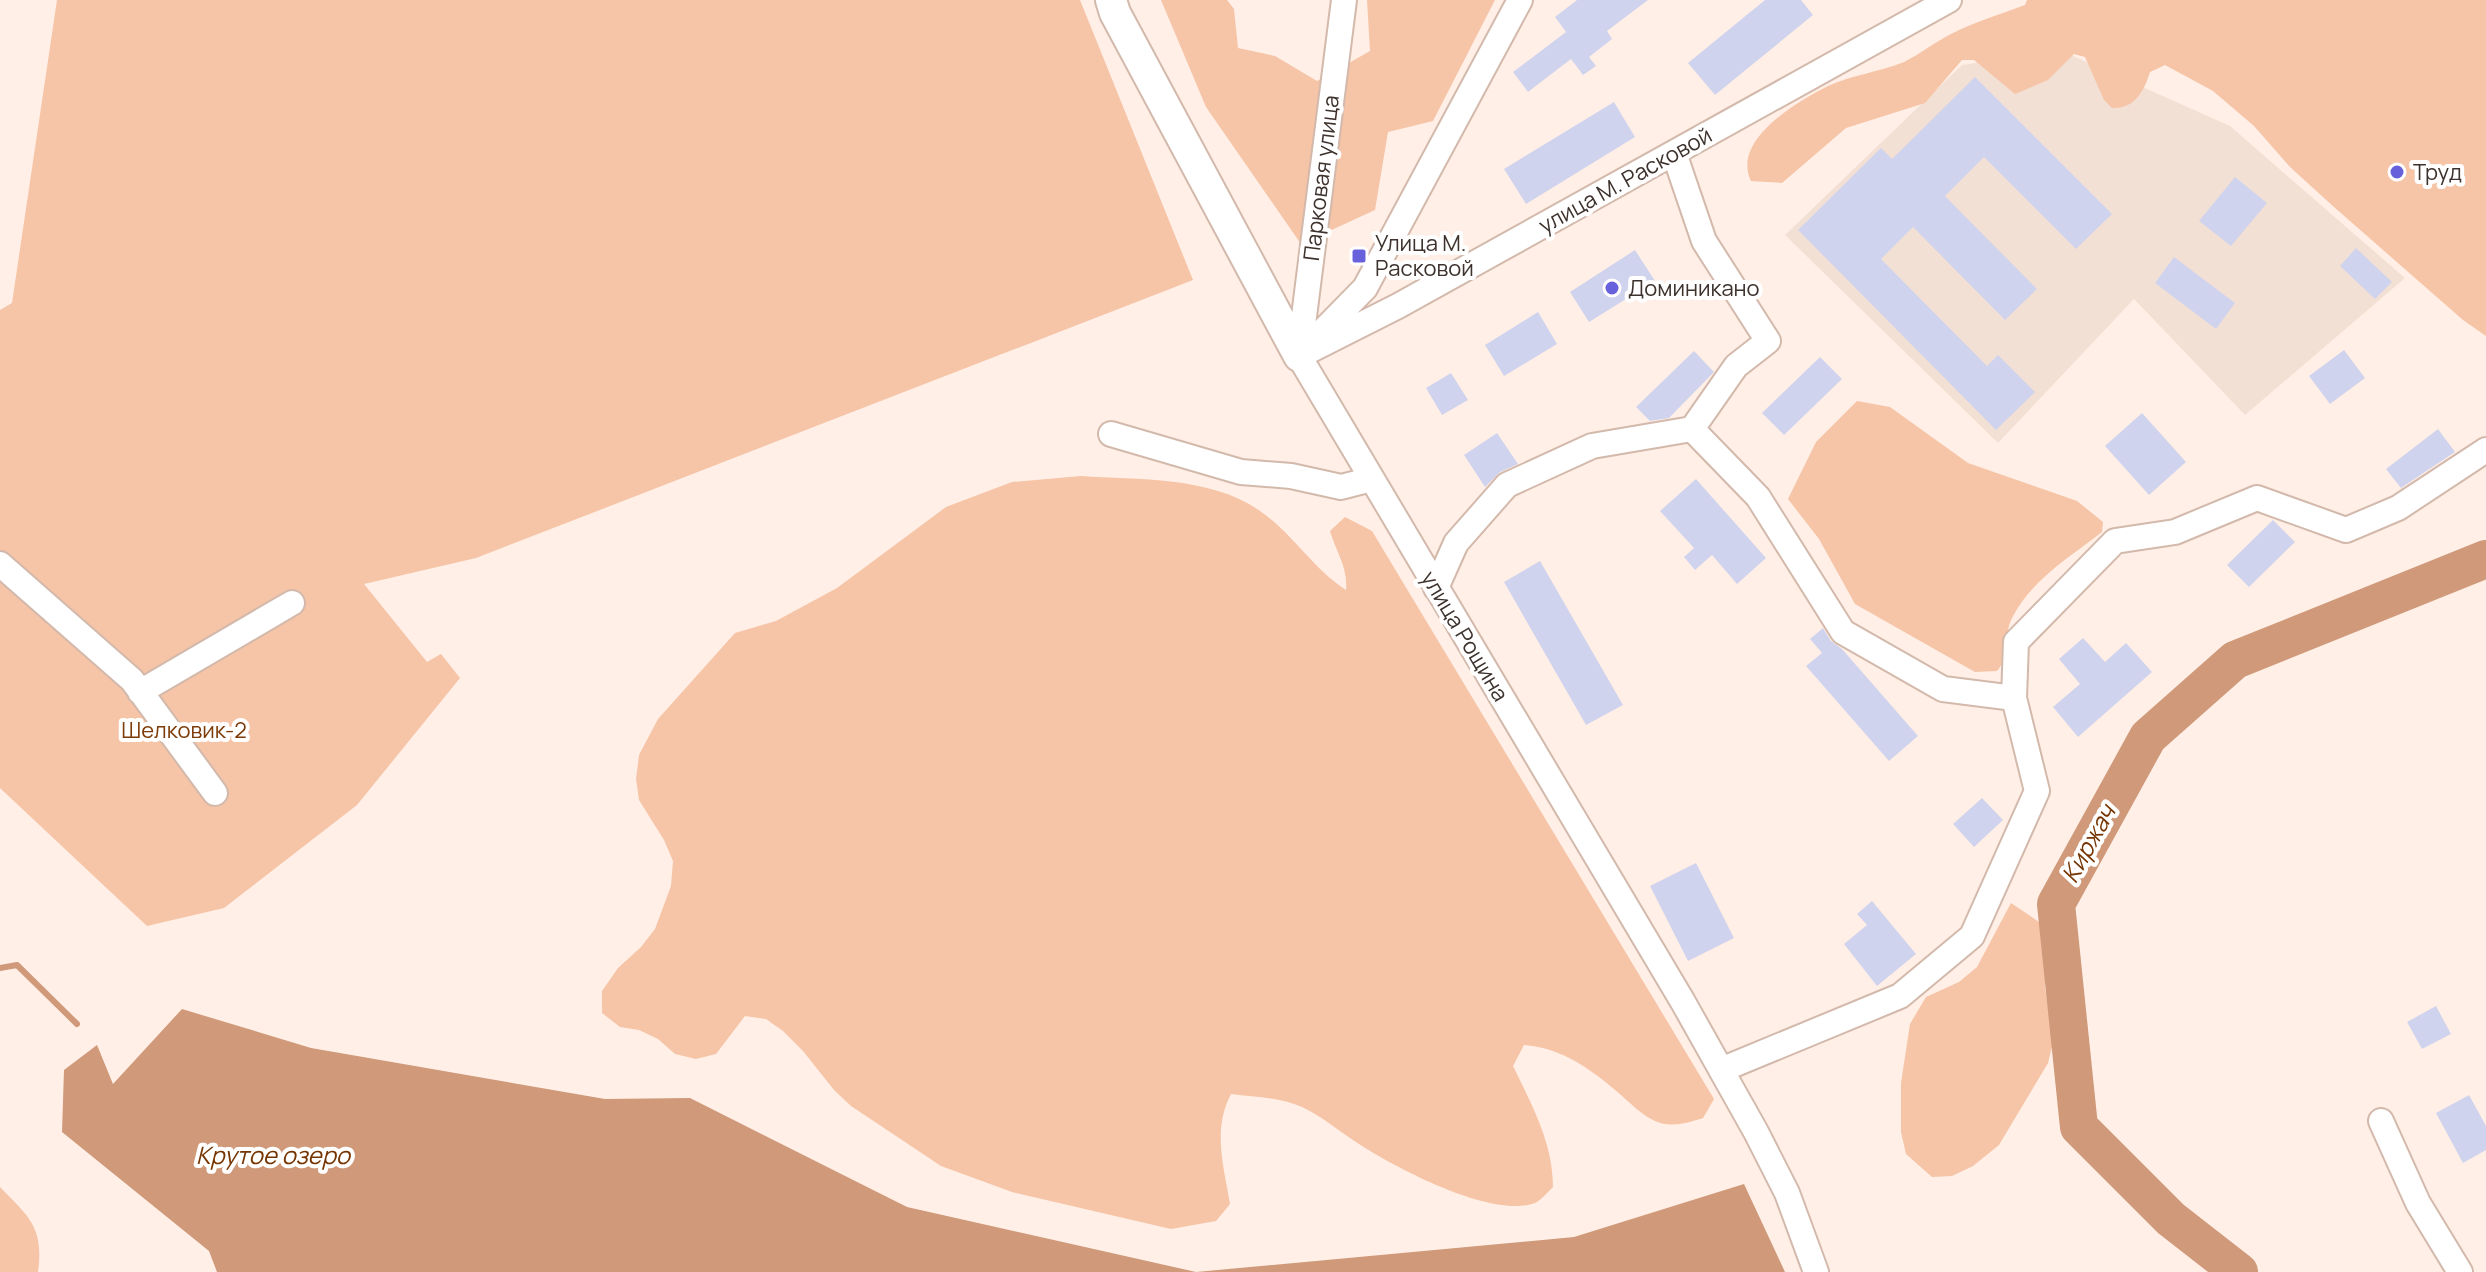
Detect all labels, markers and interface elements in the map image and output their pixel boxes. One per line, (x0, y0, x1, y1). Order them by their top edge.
street label: Парковая улица (1296, 93, 1346, 263)
street label: улица М. Расковой (1533, 120, 1717, 240)
place label: Труд (2413, 157, 2462, 187)
marker: Труд (2388, 163, 2406, 181)
place label: Улица М. Расковой (1375, 228, 1474, 283)
marker: Улица М. Расковой (1350, 247, 1368, 265)
place label: Доминикано (1628, 273, 1760, 303)
marker: Доминикано (1603, 279, 1621, 297)
street label: улица Рощина (1414, 565, 1516, 707)
park label: Шелковик-2 (121, 715, 247, 745)
water label: Киржач (2053, 797, 2123, 888)
water label: Крутое озеро (196, 1138, 352, 1171)

